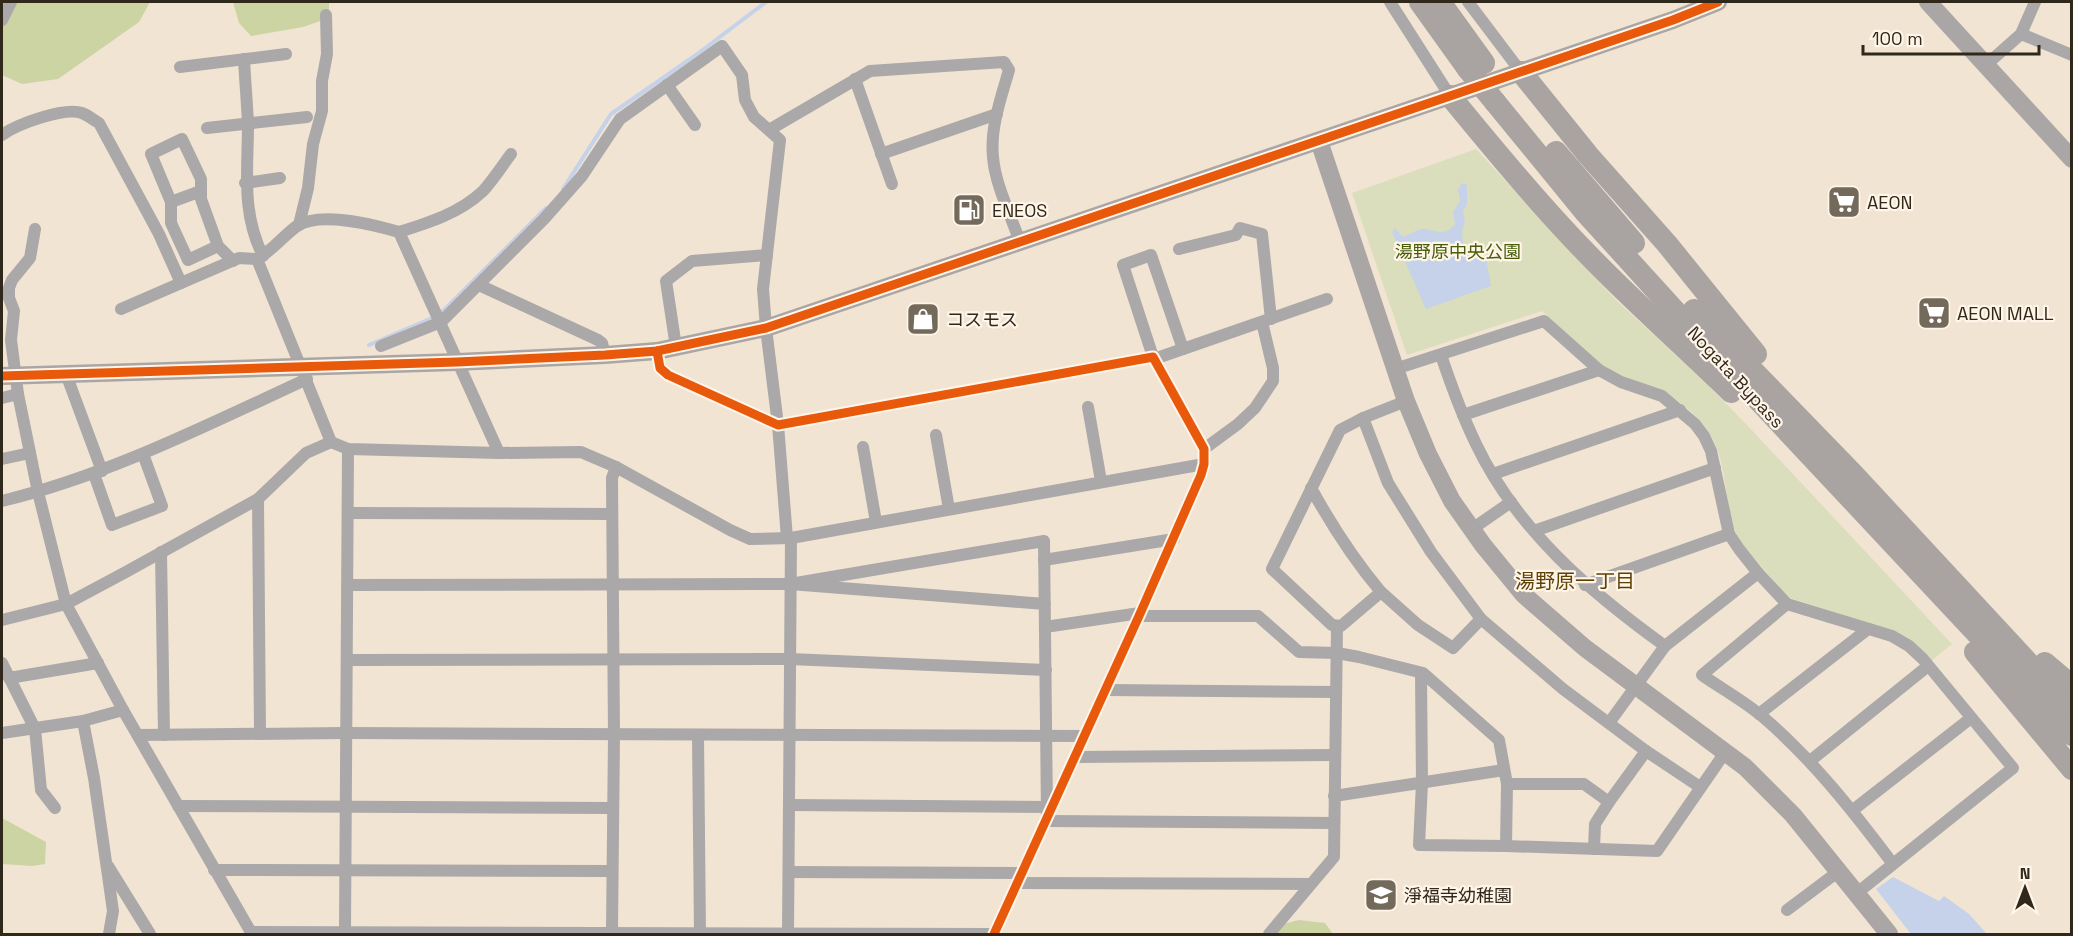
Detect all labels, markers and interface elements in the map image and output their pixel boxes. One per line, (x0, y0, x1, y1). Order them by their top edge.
scale bar (1863, 18, 2038, 56)
text: 100 m (1872, 27, 1923, 50)
supermarket icon: AEON (1826, 184, 1862, 220)
place label: AEON (1867, 191, 1912, 214)
fuel station icon: ENEOS (951, 192, 987, 228)
place label: ENEOS (992, 199, 1047, 222)
park label: 湯野原中央公園 (1395, 240, 1521, 263)
supermarket icon: AEON MALL (1916, 295, 1952, 331)
shop icon: コスモス (905, 301, 941, 337)
place label: AEON MALL (1957, 302, 2054, 325)
place label: コスモス (946, 308, 1018, 331)
street label: Nogata Bypass (1683, 321, 1789, 433)
district label: 湯野原一丁目 (1515, 568, 1635, 594)
north arrow (1995, 858, 2055, 918)
text: N (2020, 863, 2030, 884)
school or university icon: 淨福寺幼稚園 (1363, 877, 1399, 913)
place label: 淨福寺幼稚園 (1404, 884, 1512, 907)

